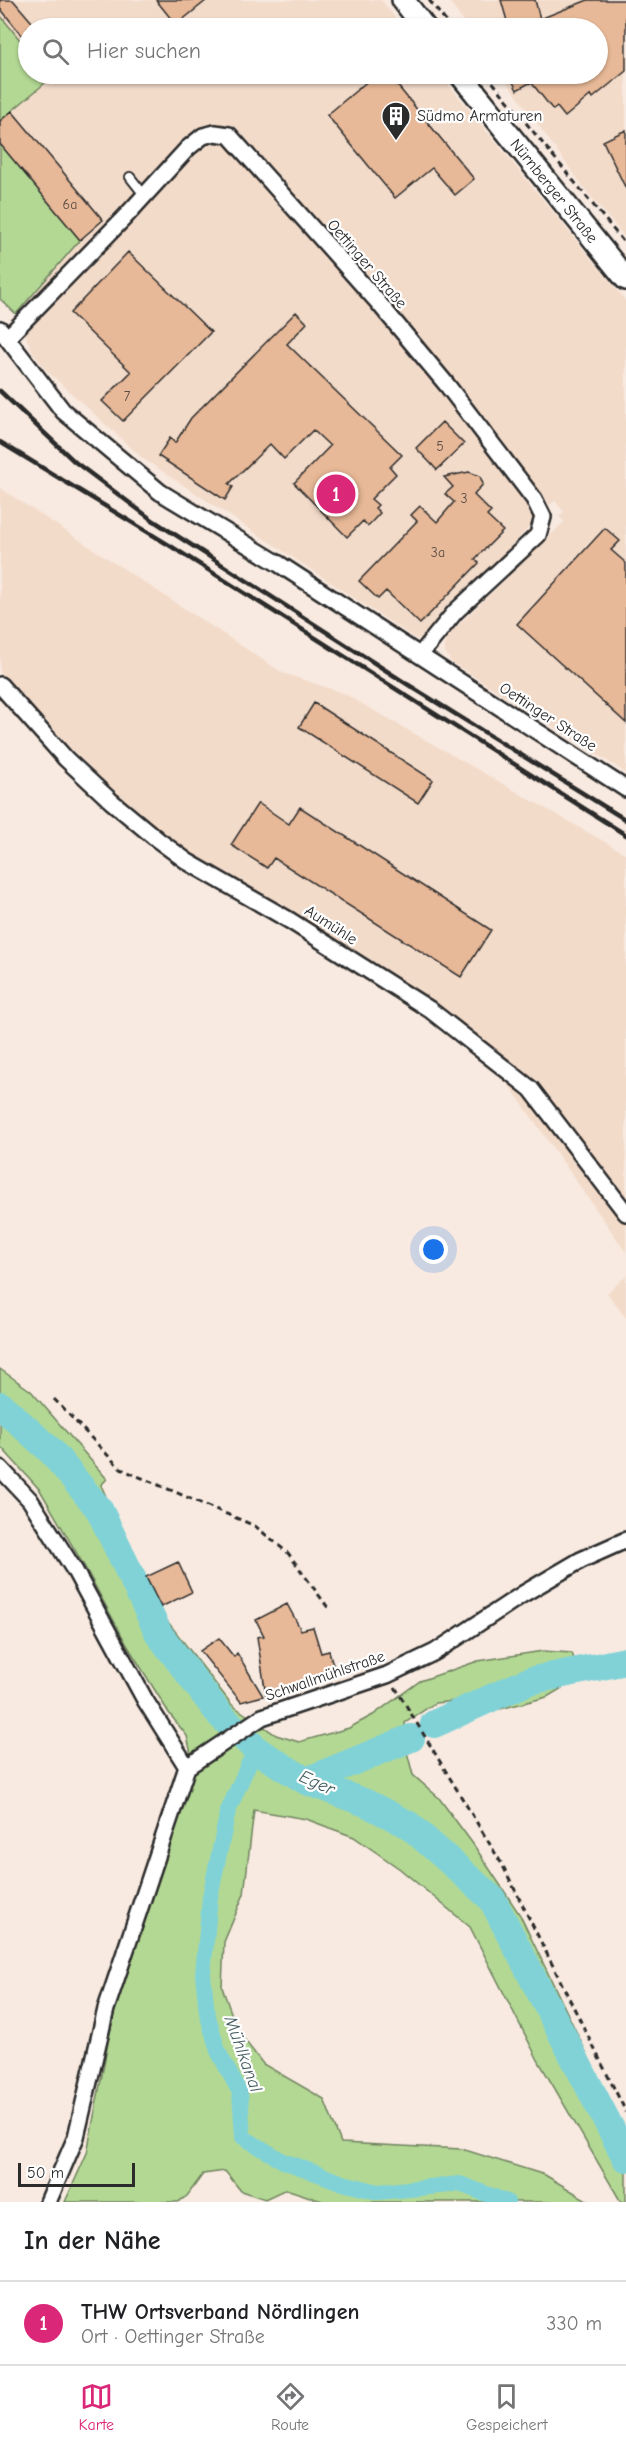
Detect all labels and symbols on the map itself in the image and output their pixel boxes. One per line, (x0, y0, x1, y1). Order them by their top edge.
building icon: Südmo Armaturen (380, 100, 412, 142)
place label: Südmo Armaturen (417, 107, 542, 125)
street label: Nürnberger Straße (507, 135, 601, 247)
house number: 6a (63, 196, 77, 213)
street label: Oettinger Straße (323, 216, 411, 312)
house number: 7 (124, 388, 131, 405)
house number: 5 (436, 438, 444, 455)
pin: 1 (316, 472, 356, 516)
house number: 3 (460, 490, 468, 507)
house number: 3a (431, 544, 445, 561)
street label: Oettinger Straße (496, 679, 600, 755)
street label: Aumühle (301, 901, 361, 949)
your location (419, 1235, 448, 1264)
street label: Schwallmühlstraße (263, 1647, 387, 1705)
water label: Eger (296, 1766, 339, 1800)
water label: Mühlkanal (219, 2012, 267, 2096)
scale bar (18, 2160, 135, 2188)

